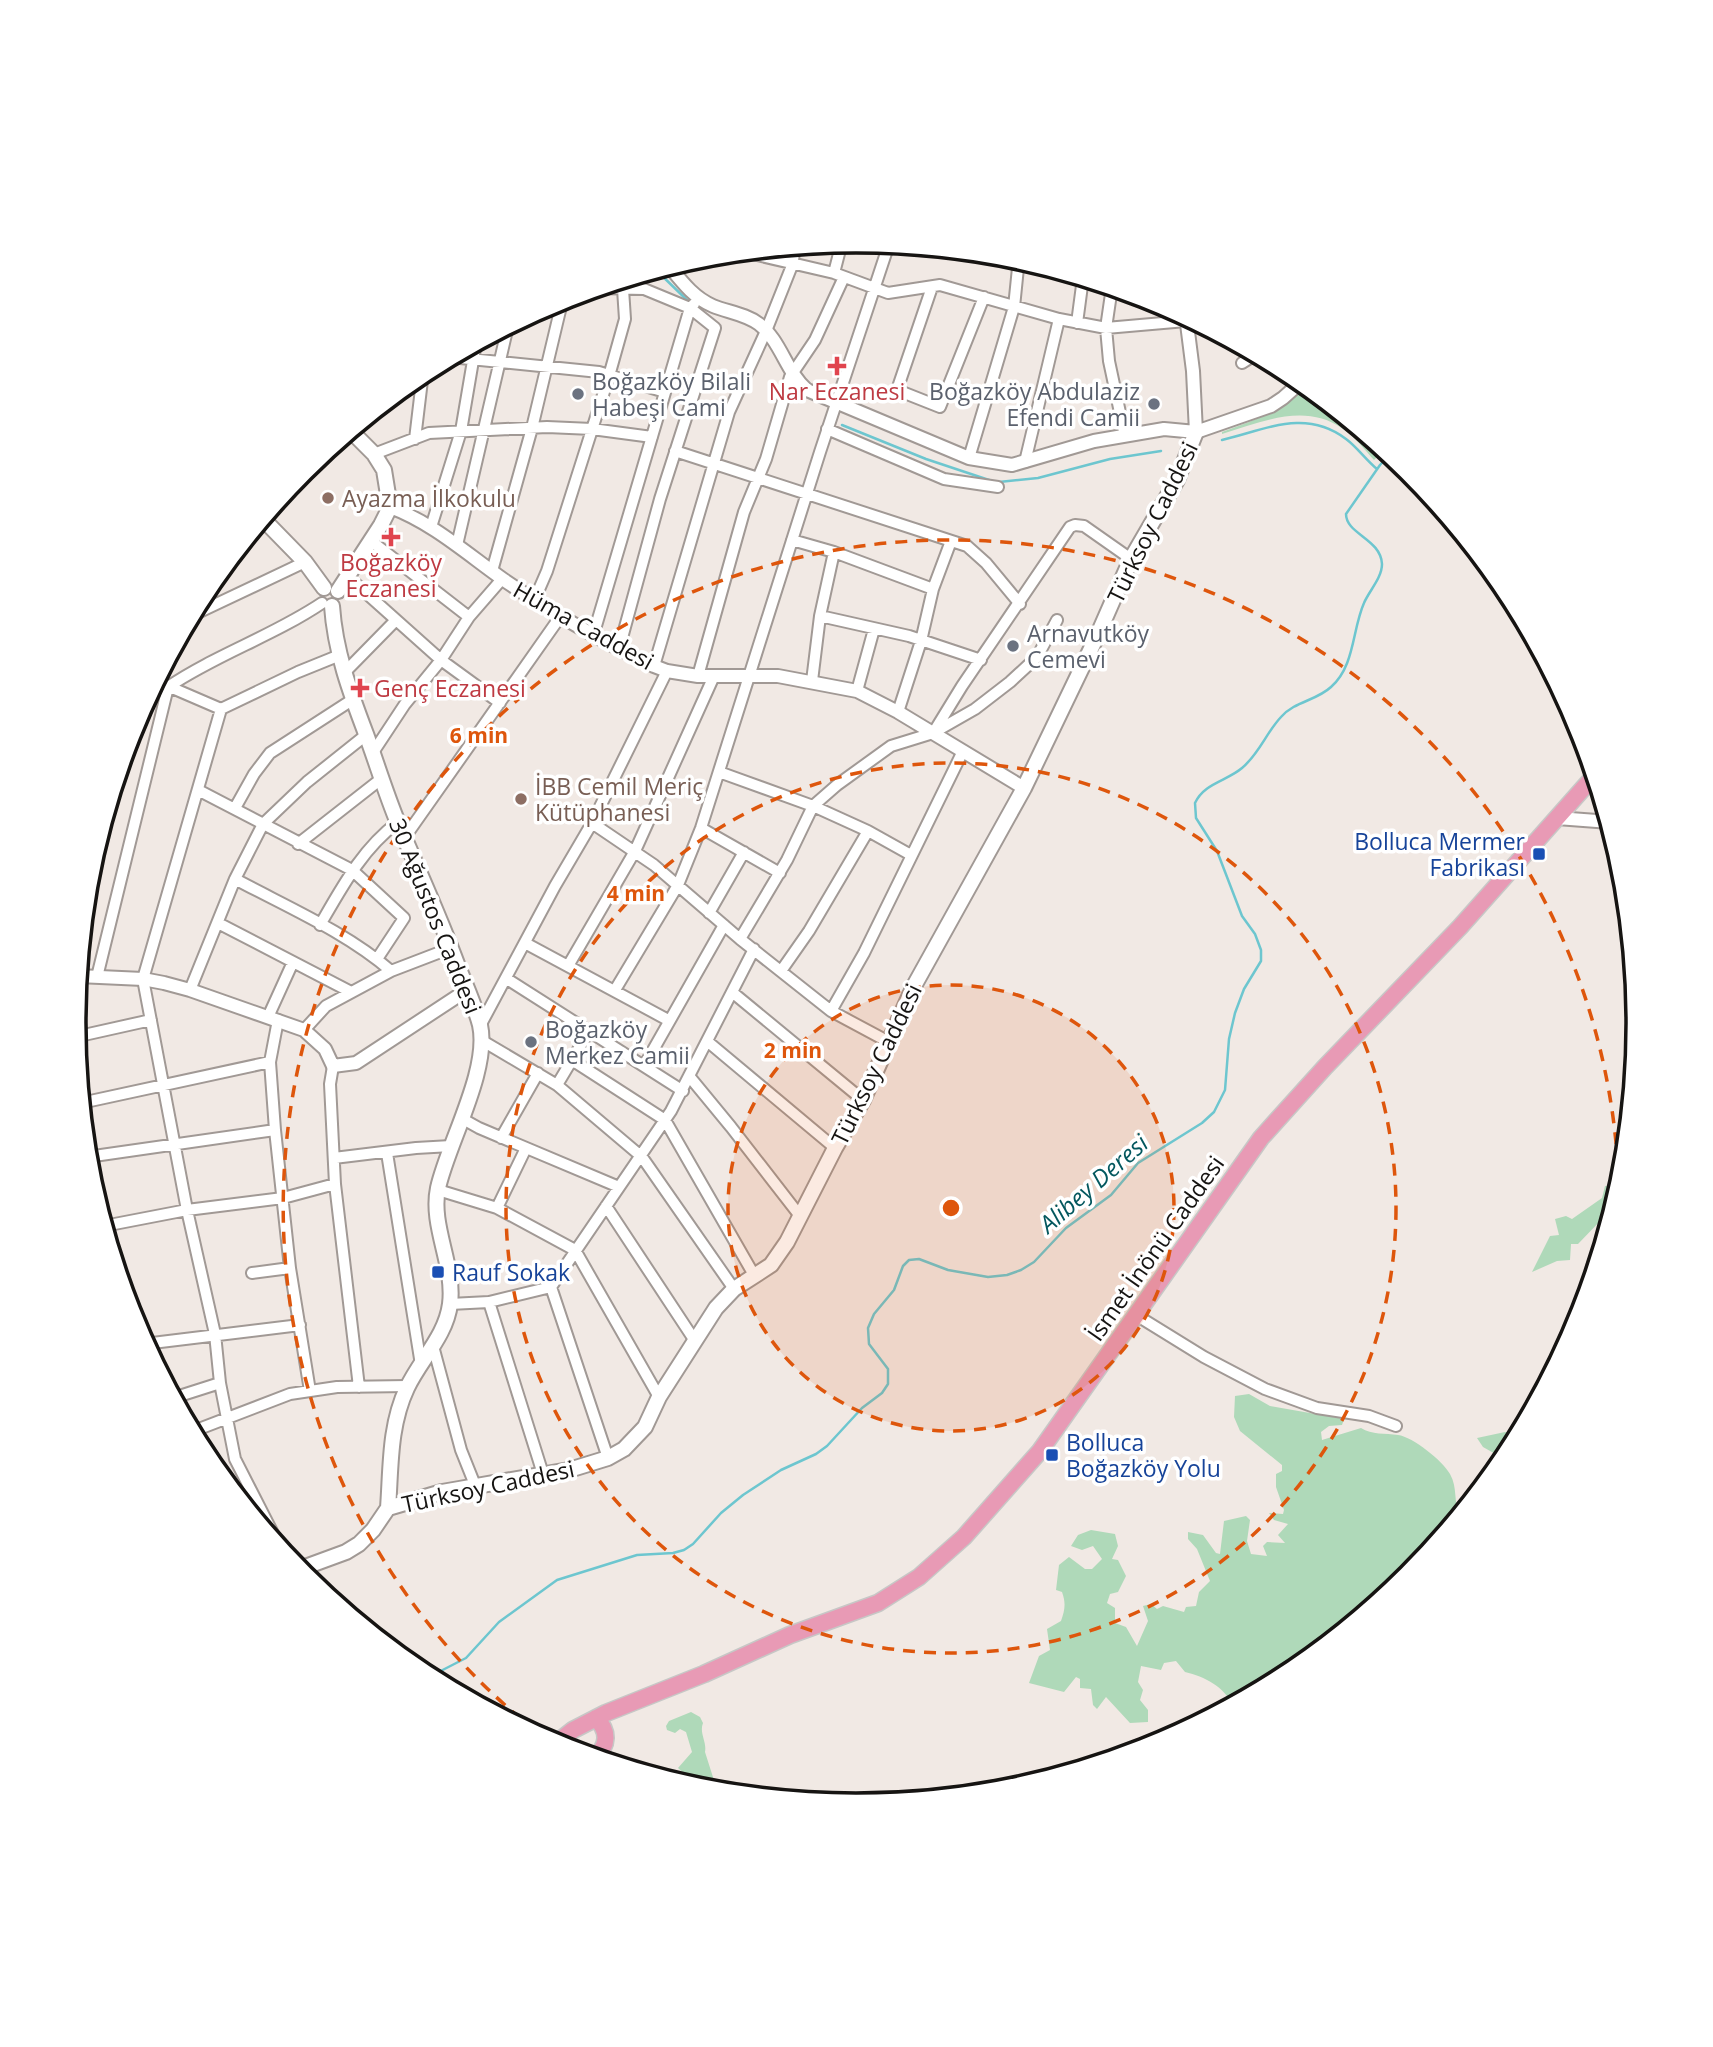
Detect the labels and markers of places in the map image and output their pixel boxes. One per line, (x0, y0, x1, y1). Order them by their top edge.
marker: Nar Eczanesi (829, 358, 845, 374)
place label: Boğazköy Bilali Habeşi Cami (592, 365, 751, 423)
place label: Nar Eczanesi (769, 375, 905, 407)
place label: Boğazköy Abdulaziz Efendi Camii (929, 375, 1140, 433)
marker: Boğazköy Bilali Habeşi Cami (570, 386, 586, 402)
marker: Boğazköy Abdulaziz Efendi Camii (1146, 396, 1162, 412)
place label: Ayazma İlkokulu (342, 482, 516, 514)
marker: Ayazma İlkokulu (320, 490, 336, 506)
marker: Boğazköy Eczanesi (383, 529, 399, 545)
place label: Boğazköy Eczanesi (340, 546, 443, 604)
place label: Arnavutköy Cemevi (1027, 617, 1150, 675)
marker: Arnavutköy Cemevi (1005, 638, 1021, 654)
place label: Genç Eczanesi (374, 672, 526, 704)
marker: Genç Eczanesi (352, 680, 368, 696)
place label: İBB Cemil Meriç Kütüphanesi (535, 770, 703, 828)
marker: İBB Cemil Meriç Kütüphanesi (513, 791, 529, 807)
place label: Bolluca Mermer Fabrikası (1354, 825, 1526, 883)
marker: Bolluca Mermer Fabrikası (1531, 846, 1547, 862)
place label: Boğazköy Merkez Camii (545, 1013, 690, 1071)
marker: Boğazköy Merkez Camii (523, 1034, 539, 1050)
centre of rings (939, 1196, 963, 1220)
place label: Rauf Sokak (452, 1256, 570, 1288)
marker: Rauf Sokak (430, 1264, 446, 1280)
place label: Bolluca Boğazköy Yolu (1066, 1426, 1221, 1484)
marker: Bolluca Boğazköy Yolu (1044, 1447, 1060, 1463)

